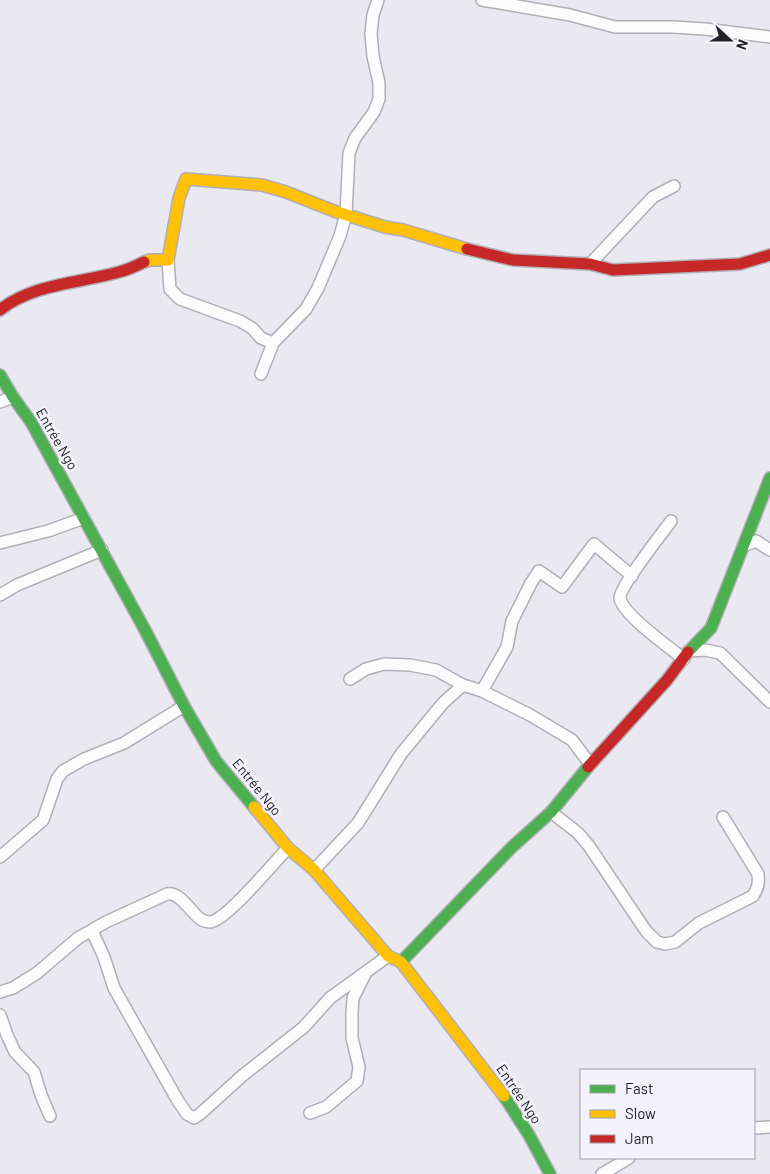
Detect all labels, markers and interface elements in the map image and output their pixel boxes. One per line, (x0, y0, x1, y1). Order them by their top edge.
north arrow (705, 15, 755, 65)
text: N (733, 37, 752, 52)
street label: Entrée Ngo (33, 405, 82, 473)
street label: Entrée Ngo (229, 755, 286, 819)
street label: Entrée Ngo (493, 1061, 546, 1127)
legend (580, 1069, 755, 1159)
text: Fast (625, 1079, 653, 1097)
text: Slow (625, 1104, 656, 1122)
text: Jam (625, 1129, 654, 1147)

